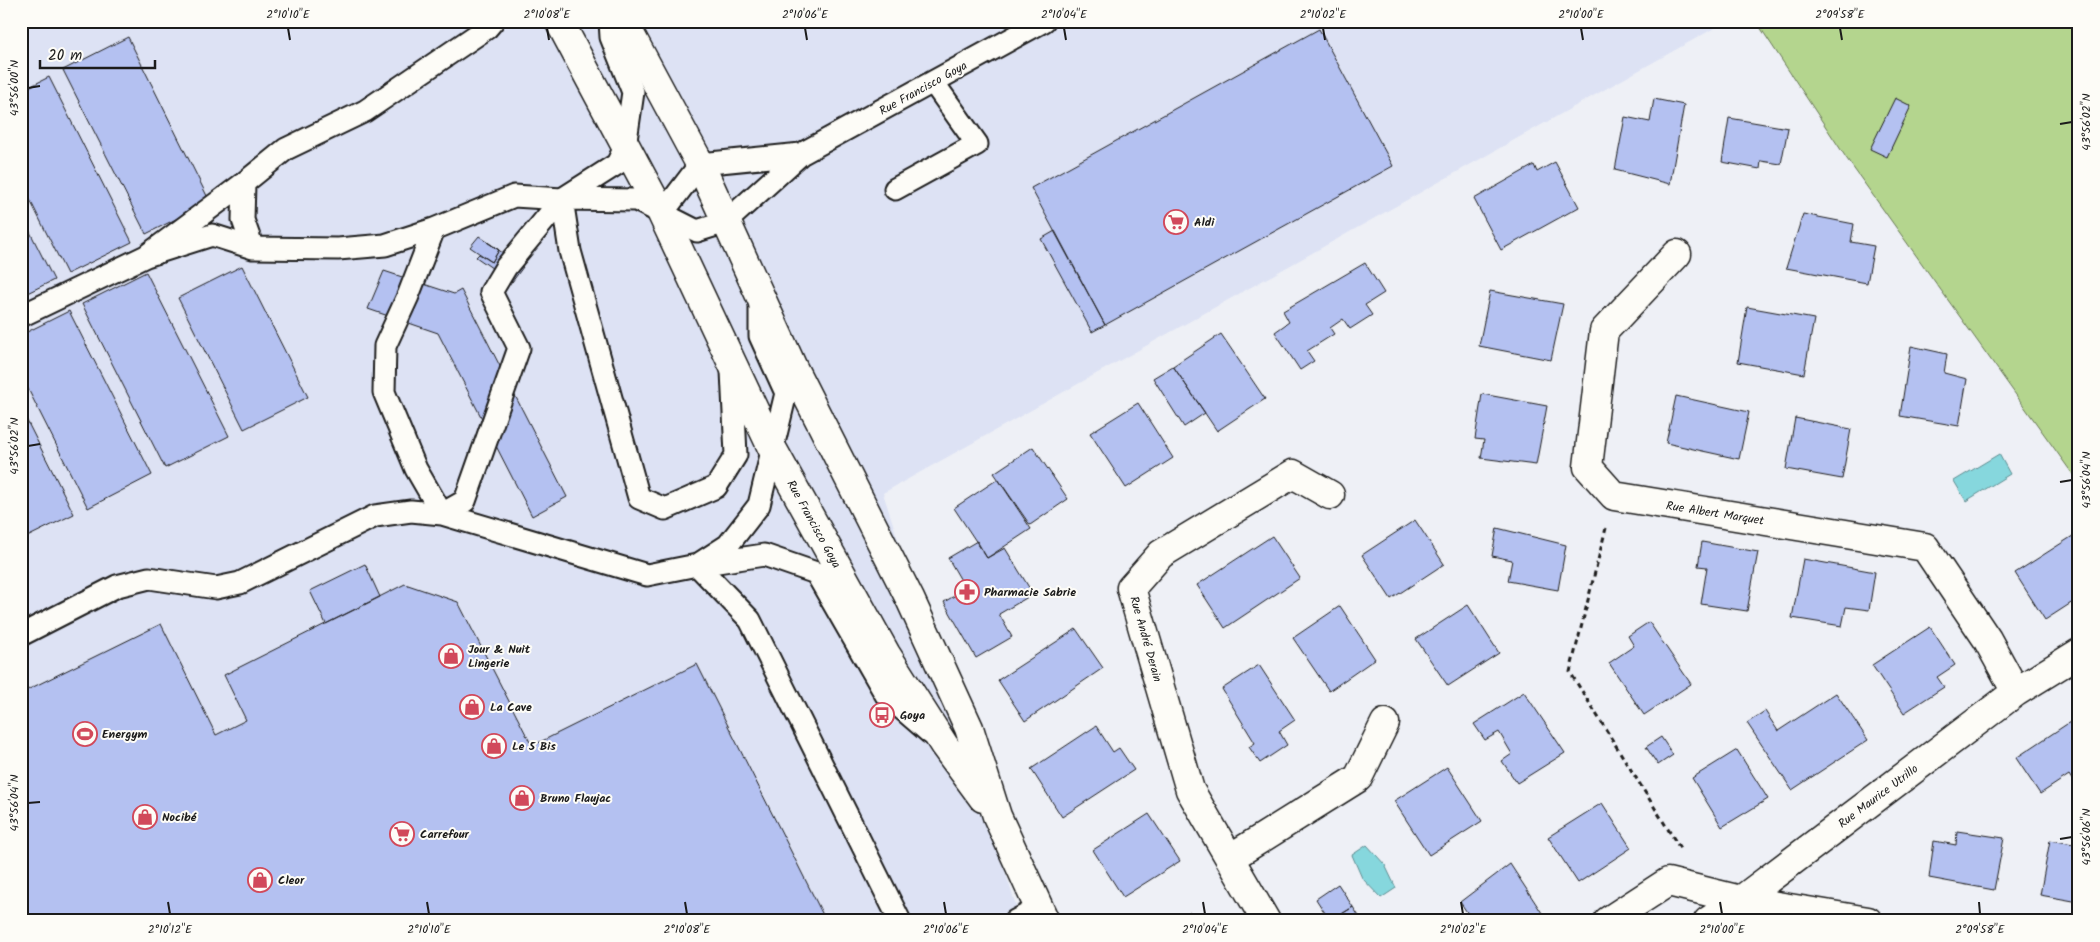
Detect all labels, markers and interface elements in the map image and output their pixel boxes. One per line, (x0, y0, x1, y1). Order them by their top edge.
text: 2°10'10"E (266, 5, 311, 24)
text: 2°10'08"E (524, 5, 571, 24)
text: 2°10'06"E (782, 5, 829, 24)
text: 2°10'04"E (1041, 5, 1088, 24)
text: 2°10'02"E (1300, 5, 1347, 24)
text: 2°10'00"E (1558, 5, 1605, 24)
text: 2°09'58"E (1815, 5, 1866, 24)
scale bar (40, 38, 155, 70)
text: 20 m (48, 44, 82, 68)
street label: Rue Francisco Goya (876, 56, 971, 121)
text: 43°56'00"N (5, 60, 24, 116)
text: 43°56'02"N (2077, 93, 2096, 151)
supermarket icon: Aldi (1163, 209, 1189, 235)
place label: Aldi (1194, 213, 1215, 232)
text: 43°56'02"N (5, 417, 24, 475)
text: 43°56'04"N (2077, 451, 2096, 509)
street label: Rue Francisco Goya (781, 477, 846, 572)
street label: Rue Albert Marquet (1665, 496, 1766, 531)
pharmacy icon: Pharmacie Sabrie (954, 579, 980, 605)
place label: Pharmacie Sabrie (984, 583, 1076, 602)
street label: Rue André Derain (1124, 594, 1167, 684)
place label: Jour & Nuit Lingerie (468, 640, 531, 673)
shop icon: Jour & Nuit Lingerie (438, 643, 464, 669)
shop icon: La Cave (459, 694, 485, 720)
place label: La Cave (490, 698, 532, 717)
bus stop icon: Goya (869, 702, 895, 728)
place label: Goya (900, 706, 925, 725)
sports icon: Energym (72, 721, 98, 747)
place label: Energym (102, 725, 147, 744)
shop icon: Le 5 Bis (481, 733, 507, 759)
place label: Le 5 Bis (512, 737, 556, 756)
street label: Rue Maurice Utrillo (1834, 760, 1922, 833)
text: 43°56'04"N (5, 774, 24, 832)
shop icon: Bruno Flaujac (509, 785, 535, 811)
place label: Bruno Flaujac (540, 789, 611, 808)
shop icon: Nocibé (132, 804, 158, 830)
place label: Nocibé (162, 808, 197, 827)
text: 43°56'06"N (2077, 808, 2096, 866)
supermarket icon: Carrefour (389, 821, 415, 847)
place label: Carrefour (420, 825, 470, 844)
shop icon: Cleor (247, 867, 273, 893)
place label: Cleor (278, 871, 305, 890)
text: 2°10'12"E (148, 920, 193, 939)
text: 2°10'10"E (407, 920, 452, 939)
text: 2°10'08"E (664, 920, 711, 939)
text: 2°10'06"E (923, 920, 970, 939)
text: 2°10'04"E (1182, 920, 1229, 939)
text: 2°10'02"E (1440, 920, 1487, 939)
text: 2°10'00"E (1699, 920, 1746, 939)
text: 2°09'58"E (1955, 920, 2006, 939)

